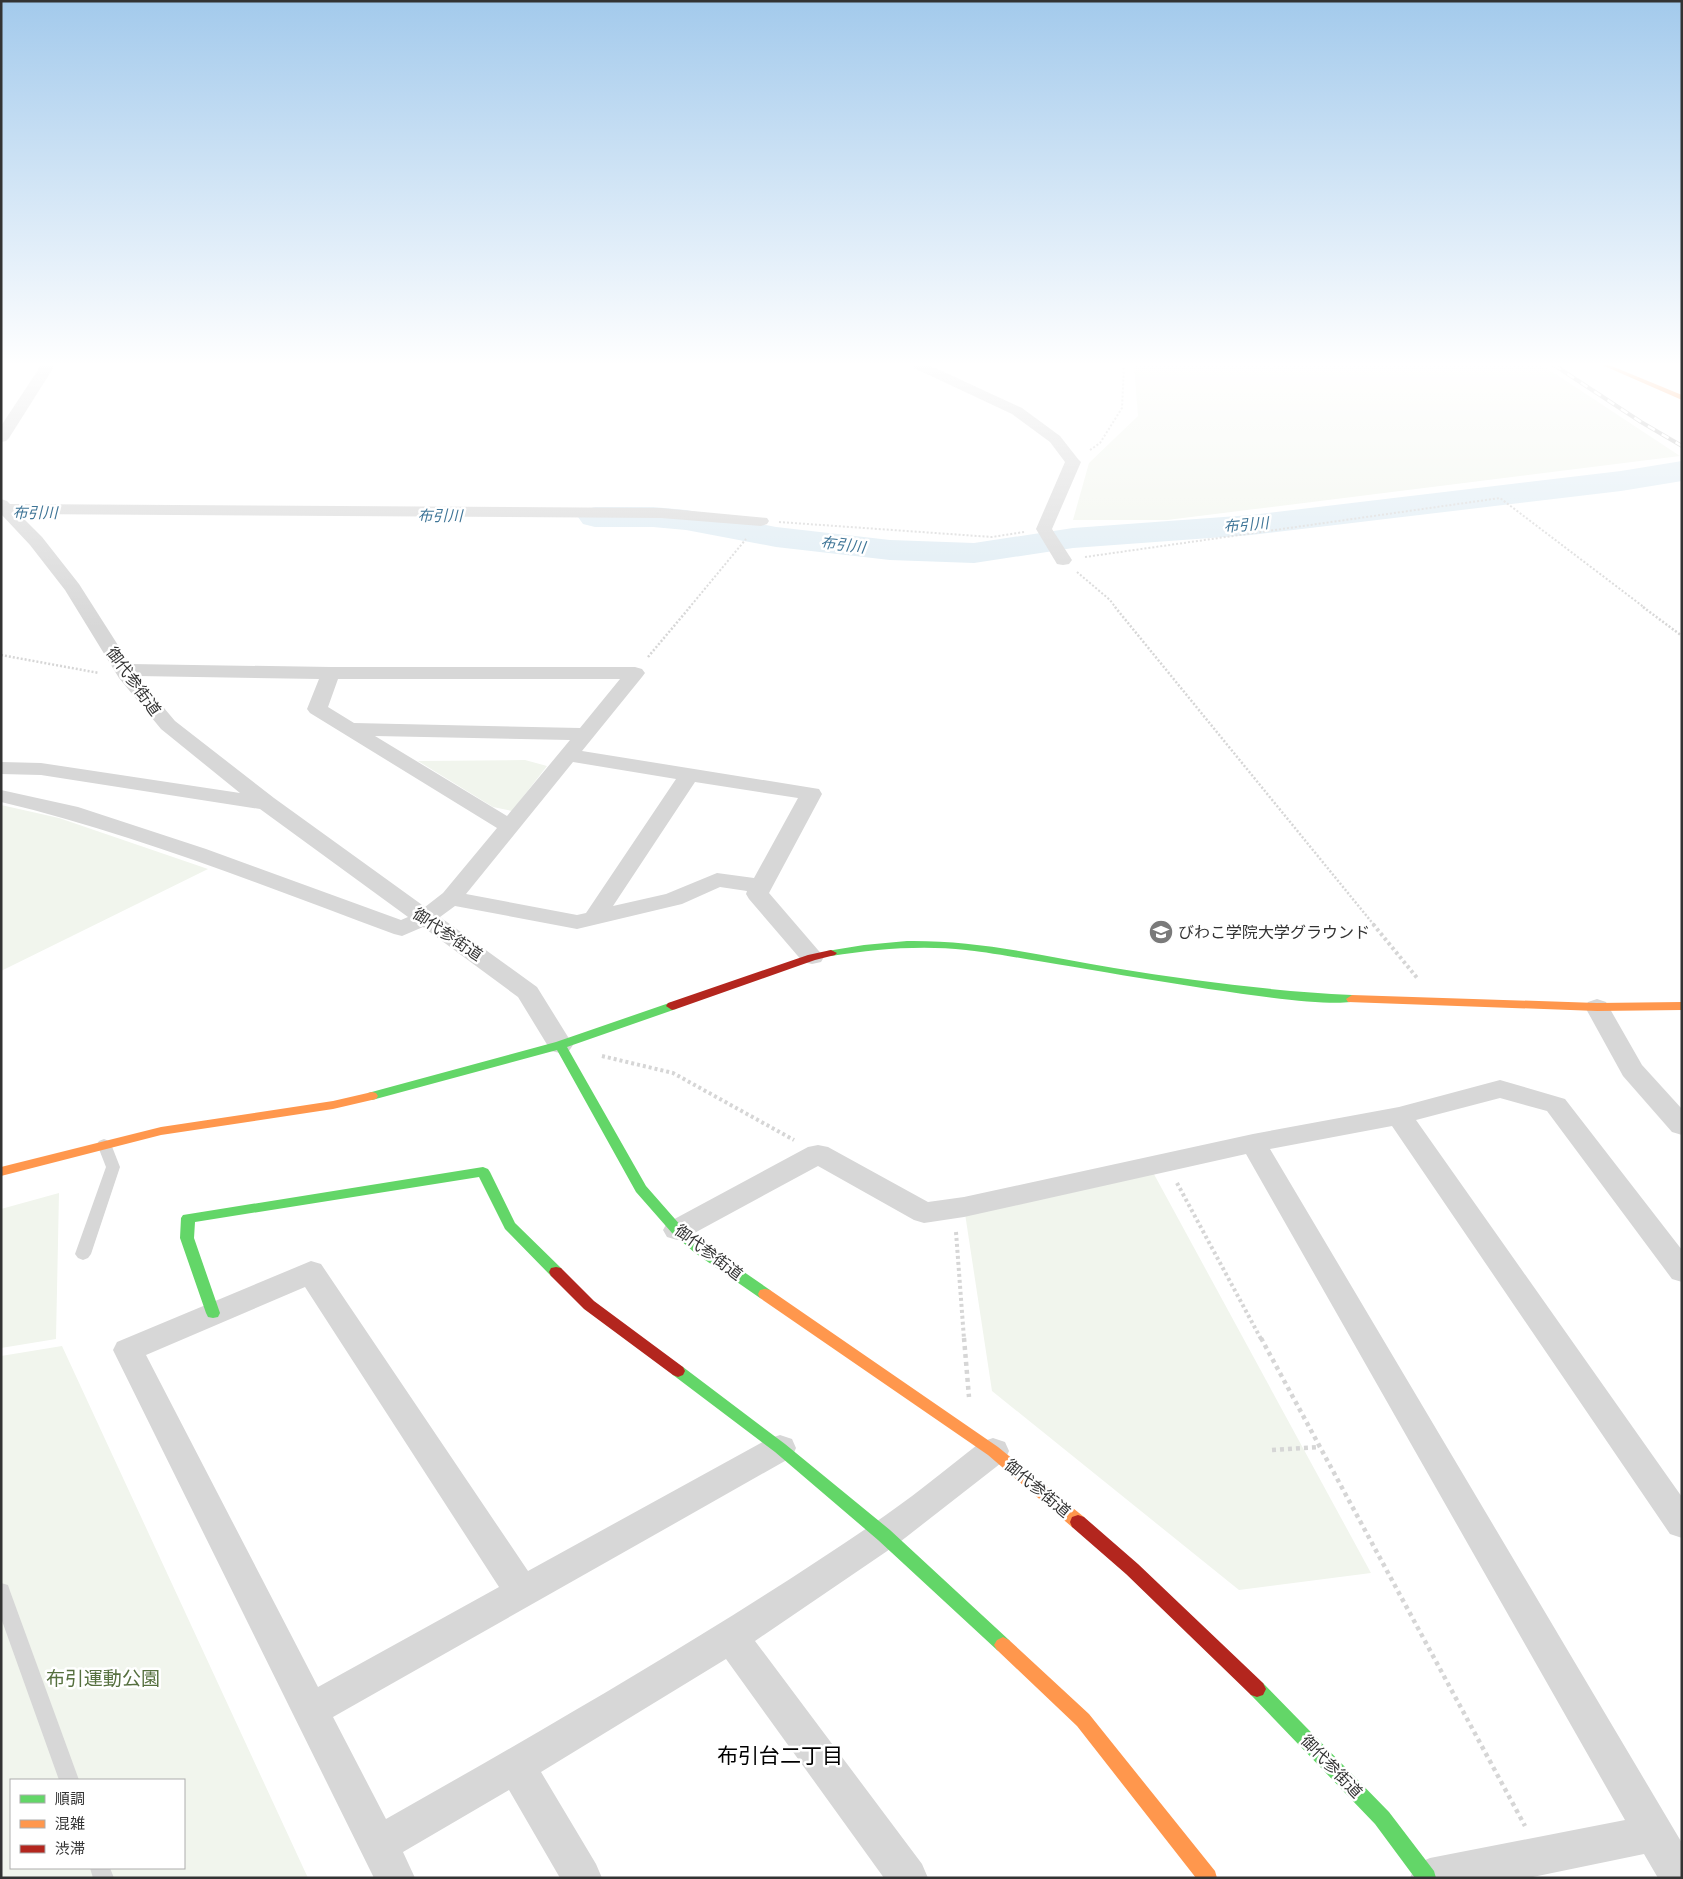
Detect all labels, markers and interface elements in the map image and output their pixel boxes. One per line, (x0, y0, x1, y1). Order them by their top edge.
water label: 布引川 (12, 504, 59, 521)
water label: 布引川 (417, 507, 464, 524)
water label: 布引川 (1223, 514, 1271, 535)
water label: 布引川 (820, 533, 868, 556)
street label: 御代参街道 (103, 643, 165, 719)
street label: 御代参街道 (410, 904, 486, 964)
school or university icon: びわこ学院大学グラウンド (1148, 919, 1174, 945)
place label: びわこ学院大学グラウンド (1178, 923, 1370, 941)
street label: 御代参街道 (672, 1221, 746, 1283)
street label: 御代参街道 (1002, 1455, 1074, 1521)
park label: 布引運動公園 (46, 1667, 160, 1689)
street label: 御代参街道 (1298, 1731, 1366, 1801)
district label: 布引台二丁目 (717, 1743, 843, 1767)
legend (10, 1779, 185, 1869)
text: 順調 (55, 1790, 85, 1807)
text: 混雑 (55, 1815, 85, 1832)
text: 渋滞 (55, 1840, 85, 1857)

